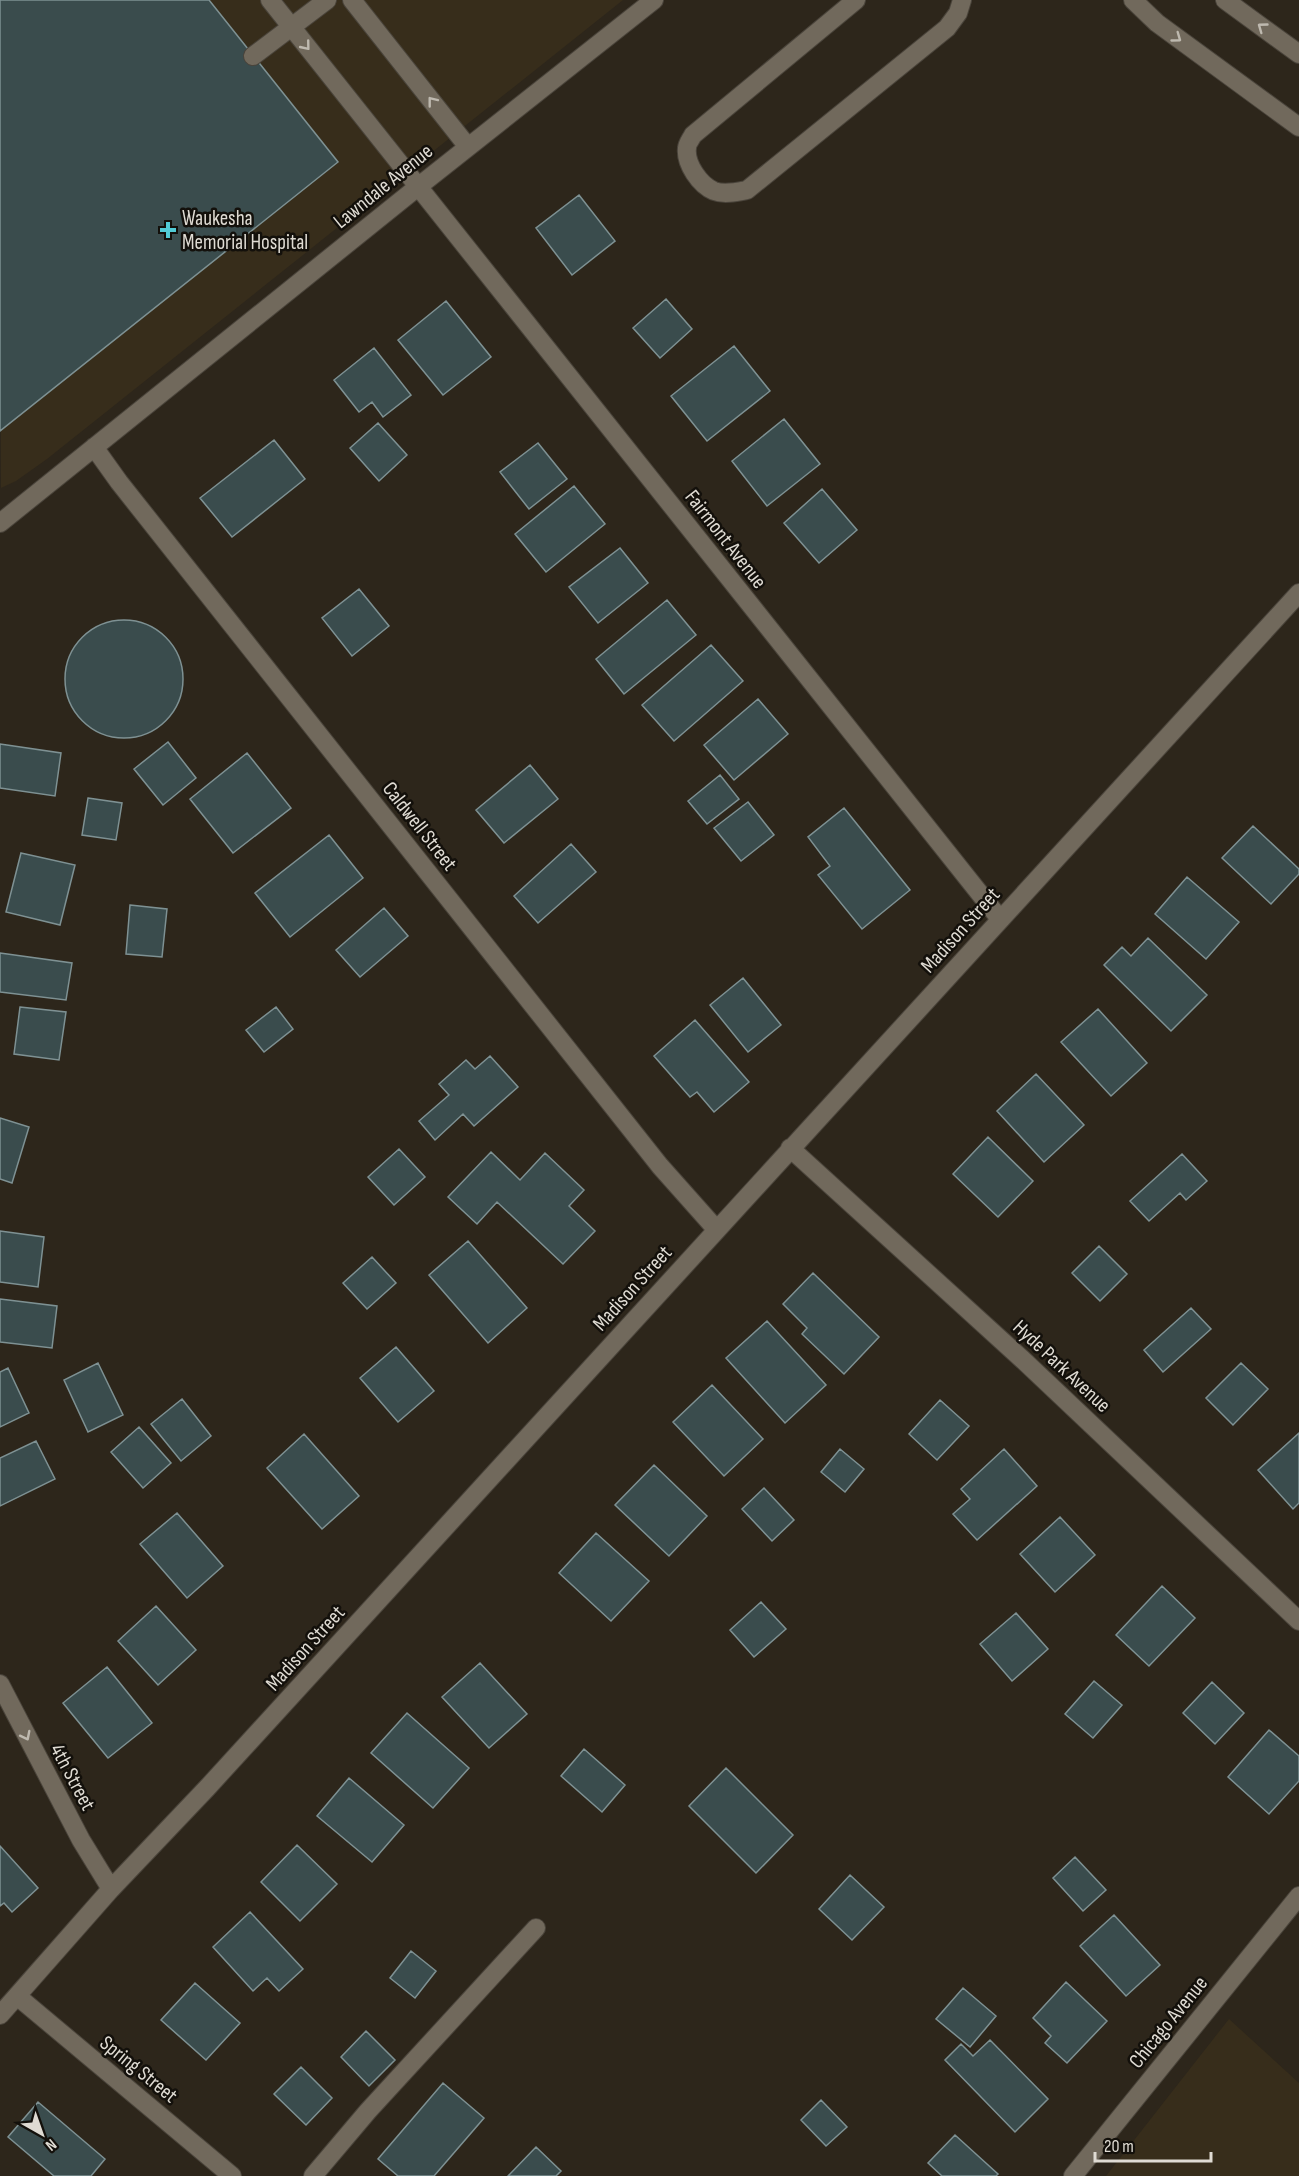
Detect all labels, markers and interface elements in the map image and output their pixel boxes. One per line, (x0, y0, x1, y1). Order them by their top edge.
one-way arrow (1258, 23, 1269, 34)
one-way arrow (1171, 31, 1182, 42)
one-way arrow (299, 39, 310, 50)
one-way arrow (428, 97, 439, 108)
street label: Lawndale Avenue (329, 139, 438, 234)
place label: Waukesha Memorial Hospital (182, 206, 308, 255)
marker: Waukesha Memorial Hospital (159, 221, 177, 239)
street label: Fairmont Avenue (679, 485, 772, 594)
street label: Caldwell Street (377, 777, 462, 876)
street label: Madison Street (916, 883, 1005, 978)
street label: Madison Street (588, 1241, 677, 1336)
street label: Hyde Park Avenue (1008, 1315, 1116, 1418)
street label: Madison Street (261, 1601, 350, 1696)
one-way arrow (19, 1730, 31, 1741)
street label: 4th Street (45, 1740, 100, 1815)
street label: Chicago Avenue (1124, 1971, 1213, 2073)
street label: Spring Street (95, 2031, 183, 2108)
north arrow (12, 2104, 72, 2164)
scale bar (1095, 2125, 1210, 2163)
text: N (41, 2134, 60, 2154)
text: 20 m (1104, 2136, 1134, 2157)

